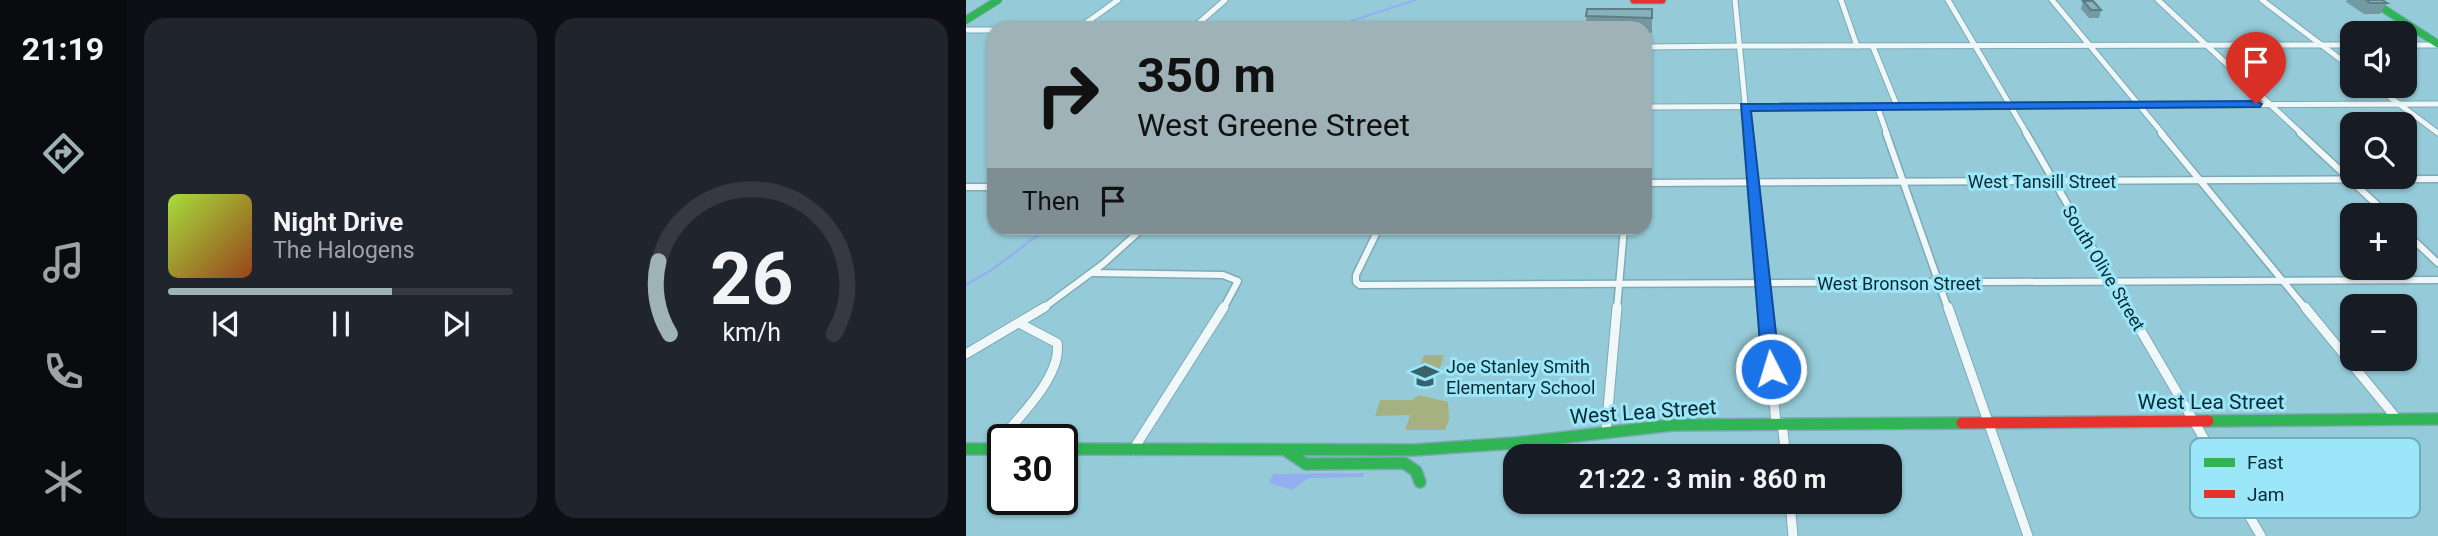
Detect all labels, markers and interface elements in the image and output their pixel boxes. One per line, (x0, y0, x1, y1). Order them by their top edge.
map controls (2340, 21, 2417, 371)
button: sound (2340, 21, 2417, 98)
text: 21:19 (22, 30, 104, 68)
pin (2226, 32, 2286, 104)
icon: arrive (2237, 43, 2275, 81)
text: 350 m (1137, 47, 1276, 104)
icon: right (1022, 49, 1113, 140)
text: West Greene Street (1137, 106, 1410, 144)
button: search (2340, 112, 2417, 189)
icon: directions (39, 129, 88, 178)
street label: West Tansill Street (1968, 171, 2116, 192)
icon: arrive (1094, 182, 1132, 220)
text: Then (1022, 186, 1080, 216)
street label: South Olive Street (2058, 202, 2150, 335)
button: + (2340, 203, 2417, 280)
text: Night Drive (273, 207, 403, 237)
text: 26 (710, 236, 793, 322)
text: The Halogens (273, 237, 415, 264)
icon: music (39, 238, 88, 287)
street label: West Bronson Street (1817, 273, 1981, 294)
button: − (2340, 294, 2417, 371)
icon: previous (207, 305, 245, 343)
icon: pause (322, 305, 360, 343)
icon: next (437, 305, 475, 343)
text: km/h (722, 318, 781, 347)
position arrow (1734, 332, 1808, 406)
icon: phone (39, 347, 88, 396)
place label: Joe Stanley Smith Elementary School (1446, 356, 1595, 398)
school or university icon: Joe Stanley Smith Elementary School (1410, 361, 1440, 391)
street label: West Lea Street (2138, 390, 2285, 414)
street label: West Lea Street (1569, 395, 1717, 429)
speed limit sign: 30 (987, 424, 1078, 515)
legend (2190, 438, 2420, 518)
text: Fast (2247, 451, 2284, 474)
icon: climate (39, 457, 88, 506)
text: 21:22 · 3 min · 860 m (1579, 464, 1826, 494)
text: Jam (2247, 483, 2284, 506)

